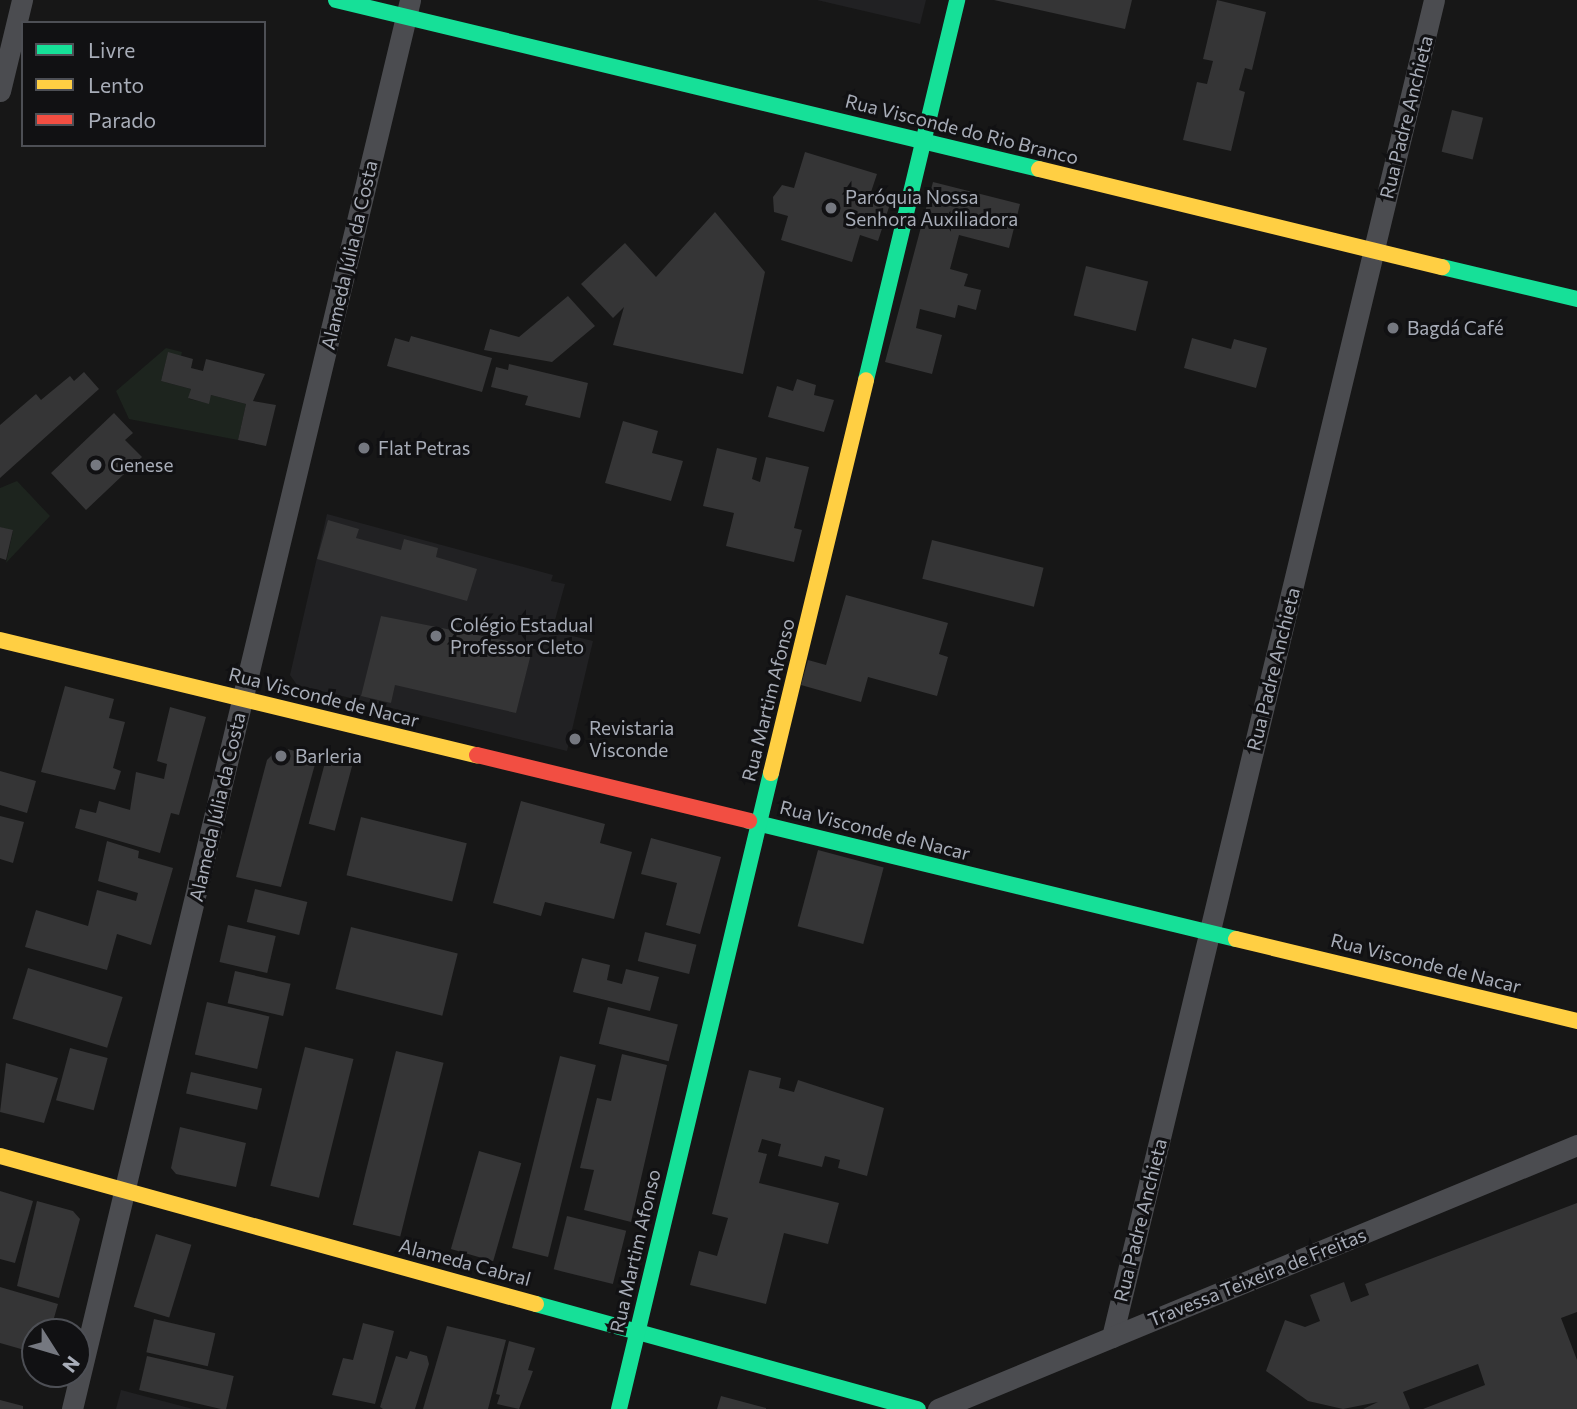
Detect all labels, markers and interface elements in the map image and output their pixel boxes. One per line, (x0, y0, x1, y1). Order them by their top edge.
legend (21, 21, 266, 147)
street label: Rua Padre Anchieta (1375, 33, 1437, 201)
text: Livre (88, 37, 135, 62)
text: Lento (88, 72, 144, 97)
street label: Rua Visconde do Rio Branco (843, 89, 1081, 169)
text: Parado (88, 107, 156, 132)
street label: Alameda Júlia da Costa (316, 158, 382, 352)
place label: Paróquia Nossa Senhora Auxiliadora (845, 186, 1018, 230)
marker: Paróquia Nossa Senhora Auxiliadora (823, 200, 839, 216)
place label: Bagdá Café (1407, 317, 1504, 339)
marker: Bagdá Café (1385, 320, 1401, 336)
place label: Flat Petras (378, 437, 470, 459)
marker: Flat Petras (356, 440, 372, 456)
place label: Genese (110, 454, 174, 476)
marker: Genese (88, 457, 104, 473)
street label: Rua Padre Anchieta (1242, 585, 1304, 753)
place label: Colégio Estadual Professor Cleto (450, 614, 593, 658)
street label: Rua Martim Afonso (737, 616, 799, 784)
marker: Colégio Estadual Professor Cleto (428, 628, 444, 644)
street label: Rua Visconde de Nacar (226, 662, 422, 732)
street label: Alameda Júlia da Costa (184, 710, 250, 904)
place label: Revistaria Visconde (589, 717, 674, 761)
marker: Revistaria Visconde (567, 731, 583, 747)
place label: Barleria (295, 745, 362, 767)
marker: Barleria (273, 748, 289, 764)
street label: Rua Visconde de Nacar (777, 795, 973, 865)
street label: Rua Visconde de Nacar (1328, 928, 1524, 998)
street label: Rua Padre Anchieta (1109, 1136, 1171, 1304)
street label: Rua Martim Afonso (605, 1167, 665, 1335)
street label: Travessa Teixeira de Freitas (1145, 1223, 1369, 1331)
street label: Alameda Cabral (397, 1233, 533, 1291)
north arrow (21, 1318, 91, 1388)
text: N (58, 1352, 85, 1377)

